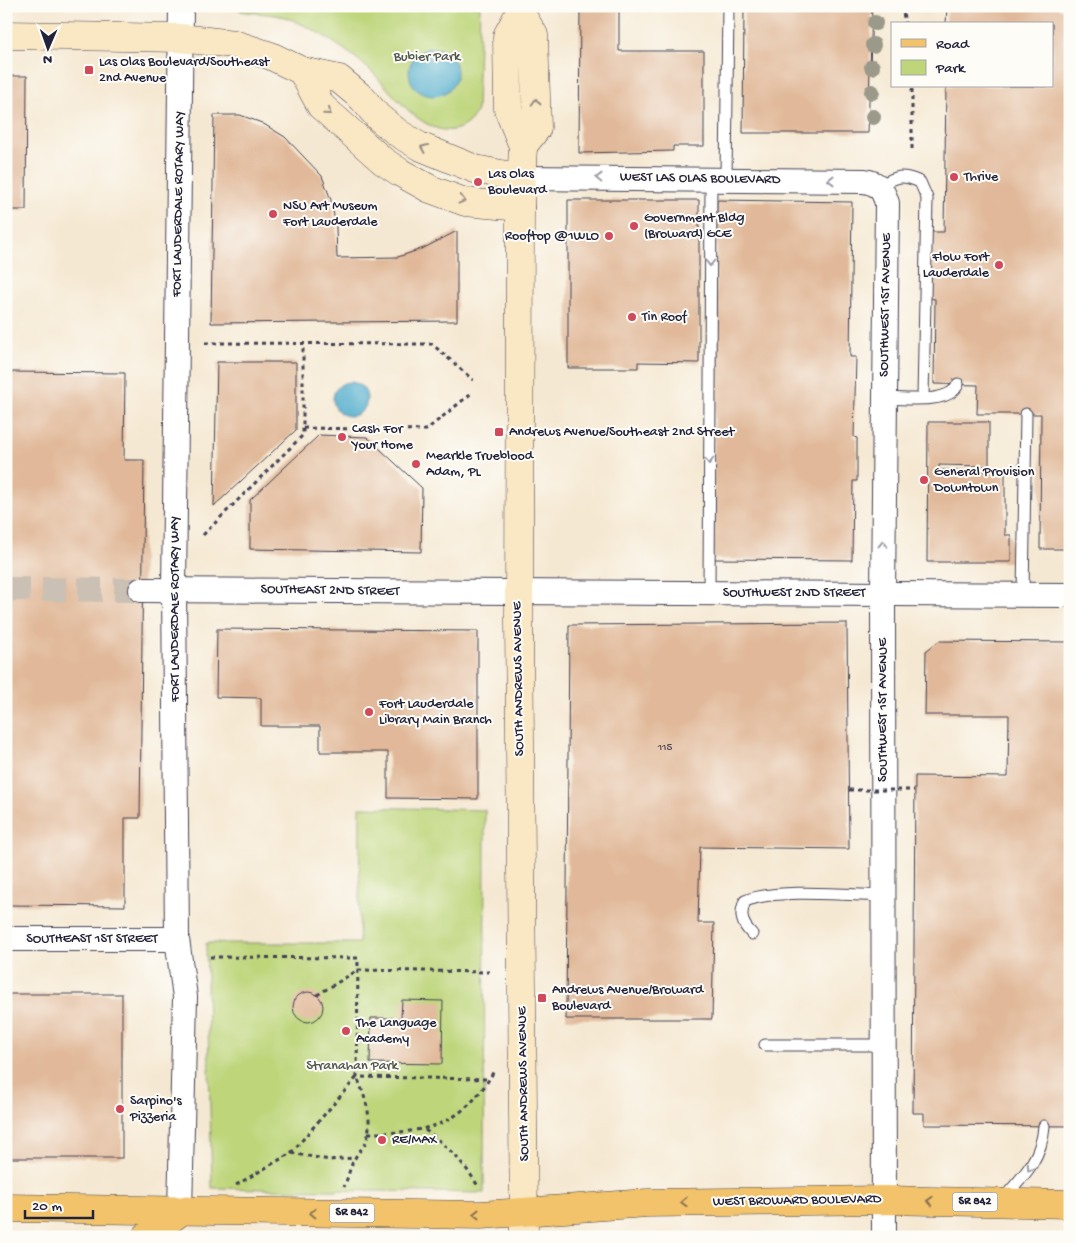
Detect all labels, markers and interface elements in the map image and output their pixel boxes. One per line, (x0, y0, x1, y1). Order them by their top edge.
north arrow (22, 22, 72, 72)
legend (891, 22, 1054, 88)
text: Road (936, 36, 970, 54)
park label: Bubier Park (393, 49, 462, 66)
text: N (43, 50, 52, 67)
place label: Las Olas Boulevard/Southeast 2nd Avenue (99, 54, 271, 87)
text: Park (935, 60, 966, 78)
marker: Las Olas Boulevard/Southeast 2nd Avenue (83, 64, 95, 76)
one-way arrow (530, 97, 541, 105)
one-way arrow (322, 106, 331, 115)
street label: FORT LAUDERDALE ROTARY WAY (169, 111, 189, 298)
one-way arrow (420, 144, 429, 155)
place label: Las Olas Boulevard (487, 166, 548, 199)
street label: WEST LAS OLAS BOULEVARD (620, 169, 781, 189)
place label: Thrive (963, 169, 999, 186)
marker: Thrive (948, 171, 960, 183)
one-way arrow (595, 173, 602, 183)
one-way arrow (827, 175, 835, 185)
marker: Las Olas Boulevard (472, 176, 484, 188)
one-way arrow (458, 194, 466, 204)
place label: NSU Art Museum Fort Lauderdale (282, 198, 378, 231)
marker: NSU Art Museum Fort Lauderdale (267, 208, 279, 220)
place label: Government Bldg (Broward) GCE (644, 210, 744, 243)
marker: Government Bldg (Broward) GCE (628, 220, 640, 232)
place label: Rooftop @1WLO (505, 228, 600, 245)
marker: Rooftop @1WLO (603, 230, 615, 242)
street label: SOUTHWEST 1ST AVENUE (876, 232, 896, 377)
place label: Flow Fort Lauderdale (923, 249, 990, 282)
marker: Flow Fort Lauderdale (993, 259, 1005, 271)
one-way arrow (705, 260, 715, 267)
place label: Tin Roof (641, 309, 688, 326)
marker: Tin Roof (626, 311, 638, 323)
place label: Cash For Your Home (350, 421, 414, 454)
place label: Andrews Avenue/Southeast 2nd Street (509, 424, 735, 441)
marker: Andrews Avenue/Southeast 2nd Street (493, 426, 505, 438)
marker: Cash For Your Home (336, 431, 348, 443)
place label: Mearkle Trueblood Adam, PL (426, 448, 535, 481)
one-way arrow (704, 457, 714, 465)
marker: Mearkle Trueblood Adam, PL (410, 458, 422, 470)
place label: General Provision Downtown (933, 464, 1035, 497)
marker: General Provision Downtown (918, 474, 930, 486)
street label: FORT LAUDERDALE ROTARY WAY (167, 516, 184, 703)
one-way arrow (878, 540, 888, 548)
street label: SOUTHEAST 2ND STREET (260, 581, 400, 601)
street label: SOUTHWEST 2ND STREET (723, 585, 866, 602)
street label: SOUTH ANDREWS AVENUE (509, 600, 529, 756)
street label: SOUTHWEST 1ST AVENUE (875, 637, 892, 782)
place label: Fort Lauderdale Library Main Branch (378, 696, 492, 729)
marker: Fort Lauderdale Library Main Branch (363, 706, 375, 718)
house number: 115 (657, 742, 673, 754)
street label: SOUTHEAST 1ST STREET (26, 931, 158, 948)
place label: Andrews Avenue/Broward Boulevard (551, 982, 705, 1015)
marker: Andrews Avenue/Broward Boulevard (536, 992, 548, 1004)
street label: SOUTH ANDREWS AVENUE (514, 1005, 534, 1161)
place label: The Language Academy (355, 1015, 437, 1048)
marker: The Language Academy (340, 1025, 352, 1037)
park label: Stranahan Park (306, 1058, 399, 1075)
place label: Sarpino's Pizzeria (129, 1093, 183, 1126)
marker: Sarpino's Pizzeria (114, 1103, 126, 1115)
place label: RE/MAX (392, 1132, 437, 1149)
marker: RE/MAX (376, 1134, 388, 1146)
one-way arrow (1027, 1162, 1036, 1171)
scale bar (25, 1188, 92, 1220)
street label: WEST BROWARD BOULEVARD (713, 1191, 882, 1211)
road number: SR 842 (952, 1192, 998, 1212)
one-way arrow (926, 1196, 934, 1206)
one-way arrow (680, 1197, 688, 1208)
text: 20 m (32, 1198, 62, 1216)
road number: SR 842 (330, 1204, 374, 1222)
one-way arrow (309, 1208, 317, 1218)
one-way arrow (472, 1209, 480, 1219)

